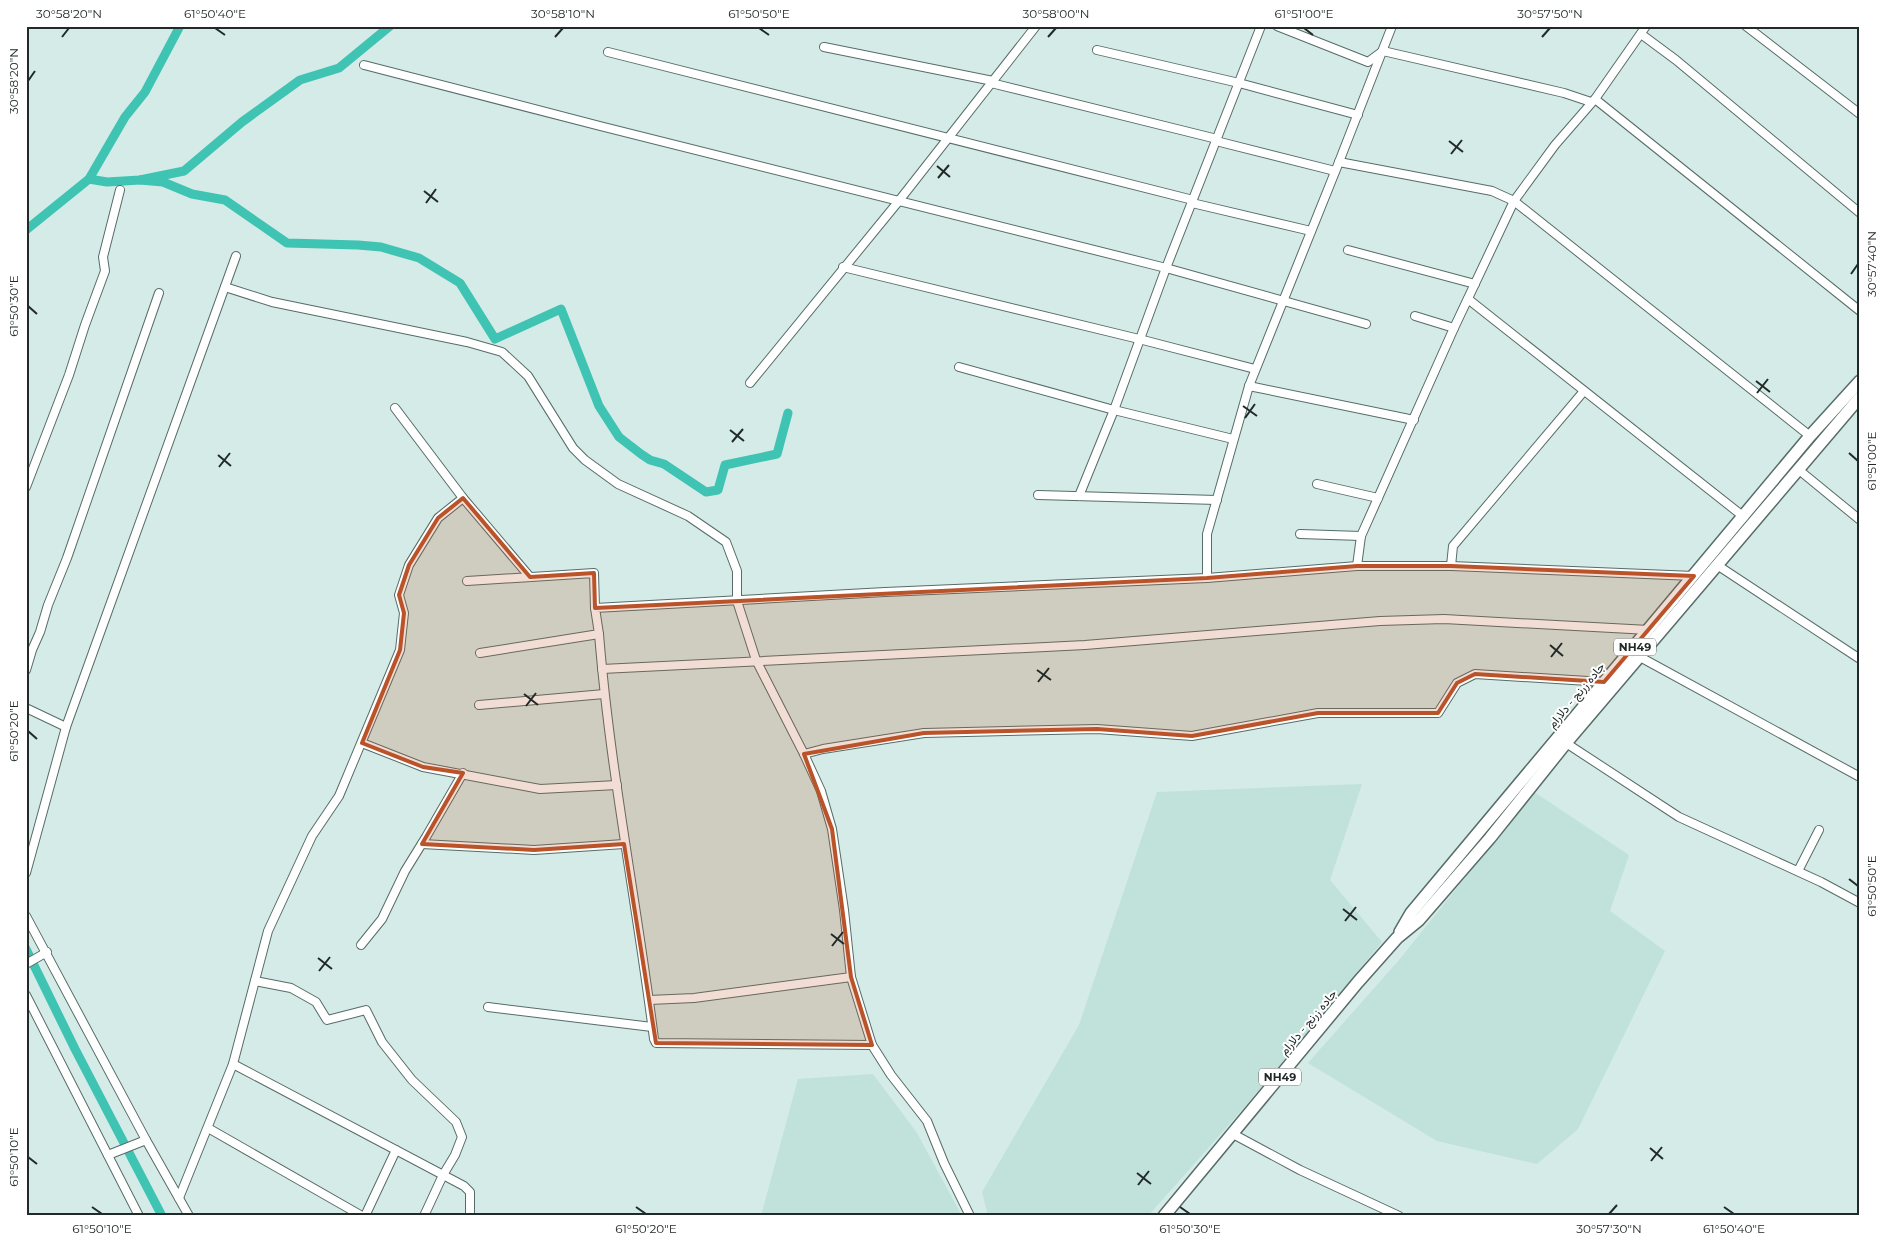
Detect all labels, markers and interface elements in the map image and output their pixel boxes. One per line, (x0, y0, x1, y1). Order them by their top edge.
text: 30°58'20"N (36, 6, 102, 21)
text: 61°50'40"E (184, 6, 246, 21)
text: 30°58'10"N (531, 6, 595, 21)
text: 61°50'50"E (728, 6, 790, 21)
text: 30°58'00"N (1022, 6, 1090, 21)
text: 61°51'00"E (1275, 6, 1333, 21)
text: 30°57'50"N (1517, 6, 1583, 21)
text: 30°58'20"N (6, 48, 21, 114)
text: 30°57'40"N (1864, 231, 1879, 297)
text: 61°50'30"E (6, 275, 21, 337)
text: 61°51'00"E (1864, 432, 1879, 490)
road number: NH49 (1614, 638, 1656, 656)
street label: جاده زرنج - دلارام (1544, 659, 1609, 732)
text: 61°50'20"E (6, 700, 21, 762)
text: 61°50'50"E (1864, 855, 1879, 917)
street label: جاده زرنج - دلارام (1276, 986, 1341, 1059)
road number: NH49 (1259, 1068, 1301, 1086)
text: 61°50'10"E (6, 1127, 21, 1187)
text: 61°50'10"E (72, 1221, 132, 1236)
text: 61°50'20"E (615, 1221, 677, 1236)
text: 61°50'30"E (1159, 1221, 1221, 1236)
text: 30°57'30"N (1576, 1221, 1642, 1236)
text: 61°50'40"E (1703, 1221, 1765, 1236)

